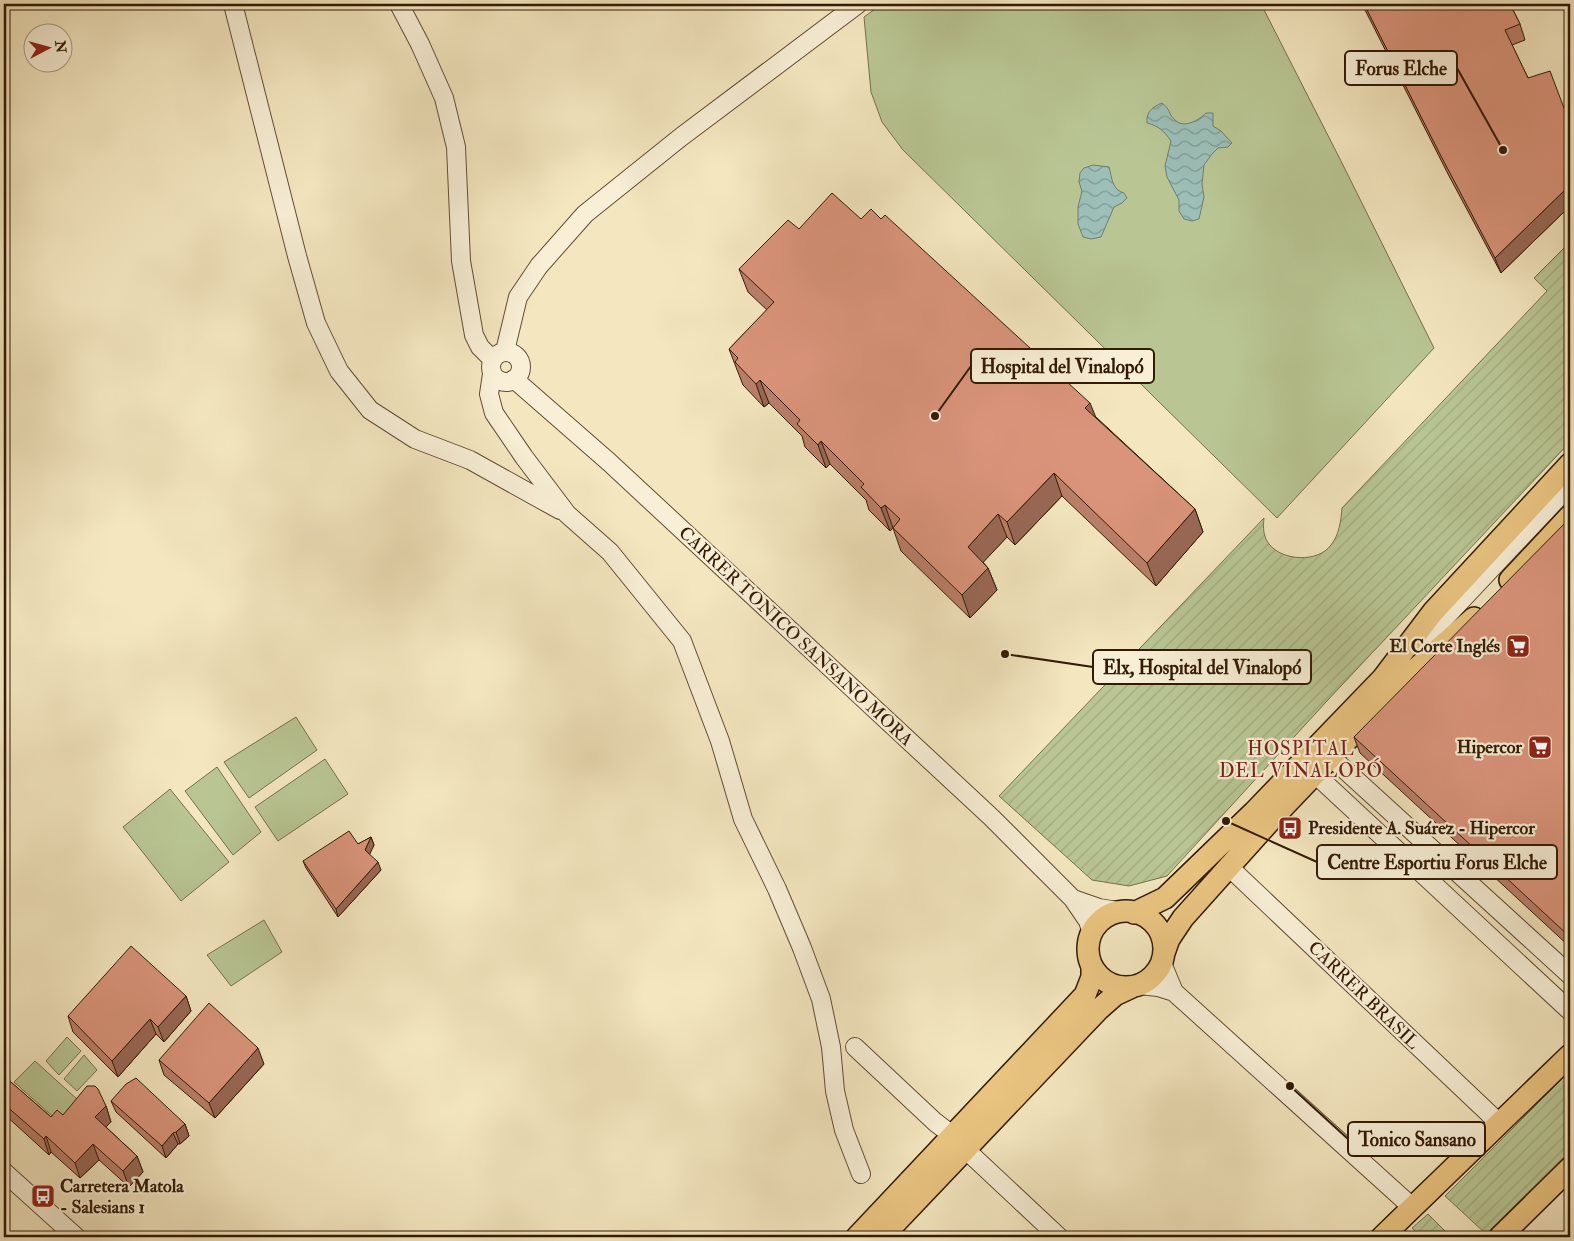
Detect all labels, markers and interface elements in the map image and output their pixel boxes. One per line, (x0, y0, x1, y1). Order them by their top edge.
north arrow (22, 22, 72, 72)
text: N (51, 39, 70, 54)
callout: Forus Elche (1345, 51, 1457, 85)
text: Forus Elche (1355, 57, 1447, 81)
callout: Hospital del Vinalopó (971, 349, 1154, 383)
text: Hospital del Vinalopó (980, 355, 1144, 380)
street label: CARRER TONICO SANSANO MORA (674, 522, 918, 752)
supermarket icon: El Corte Inglés (1505, 633, 1531, 659)
place label: El Corte Inglés (1389, 635, 1500, 658)
callout: Elx, Hospital del Vinalopó (1093, 650, 1311, 684)
text: Elx, Hospital del Vinalopó (1103, 656, 1301, 681)
supermarket icon: Hipercor (1527, 734, 1553, 760)
place label: Hipercor (1457, 736, 1522, 759)
district label: HOSPITAL DEL VINALOPÓ (1219, 737, 1383, 783)
bus stop icon: Presidente A. Suárez - Hipercor (1277, 815, 1303, 841)
place label: Presidente A. Suárez - Hipercor (1308, 817, 1535, 840)
callout: Centre Esportiu Forus Elche (1317, 845, 1557, 879)
text: Centre Esportiu Forus Elche (1327, 851, 1547, 876)
street label: CARRER BRASIL (1303, 936, 1424, 1054)
callout: Tonico Sansano (1348, 1122, 1485, 1156)
text: Tonico Sansano (1357, 1128, 1476, 1152)
place label: Carretera Matola - Salesians 1 (60, 1175, 184, 1219)
bus stop icon: Carretera Matola - Salesians 1 (30, 1183, 56, 1209)

